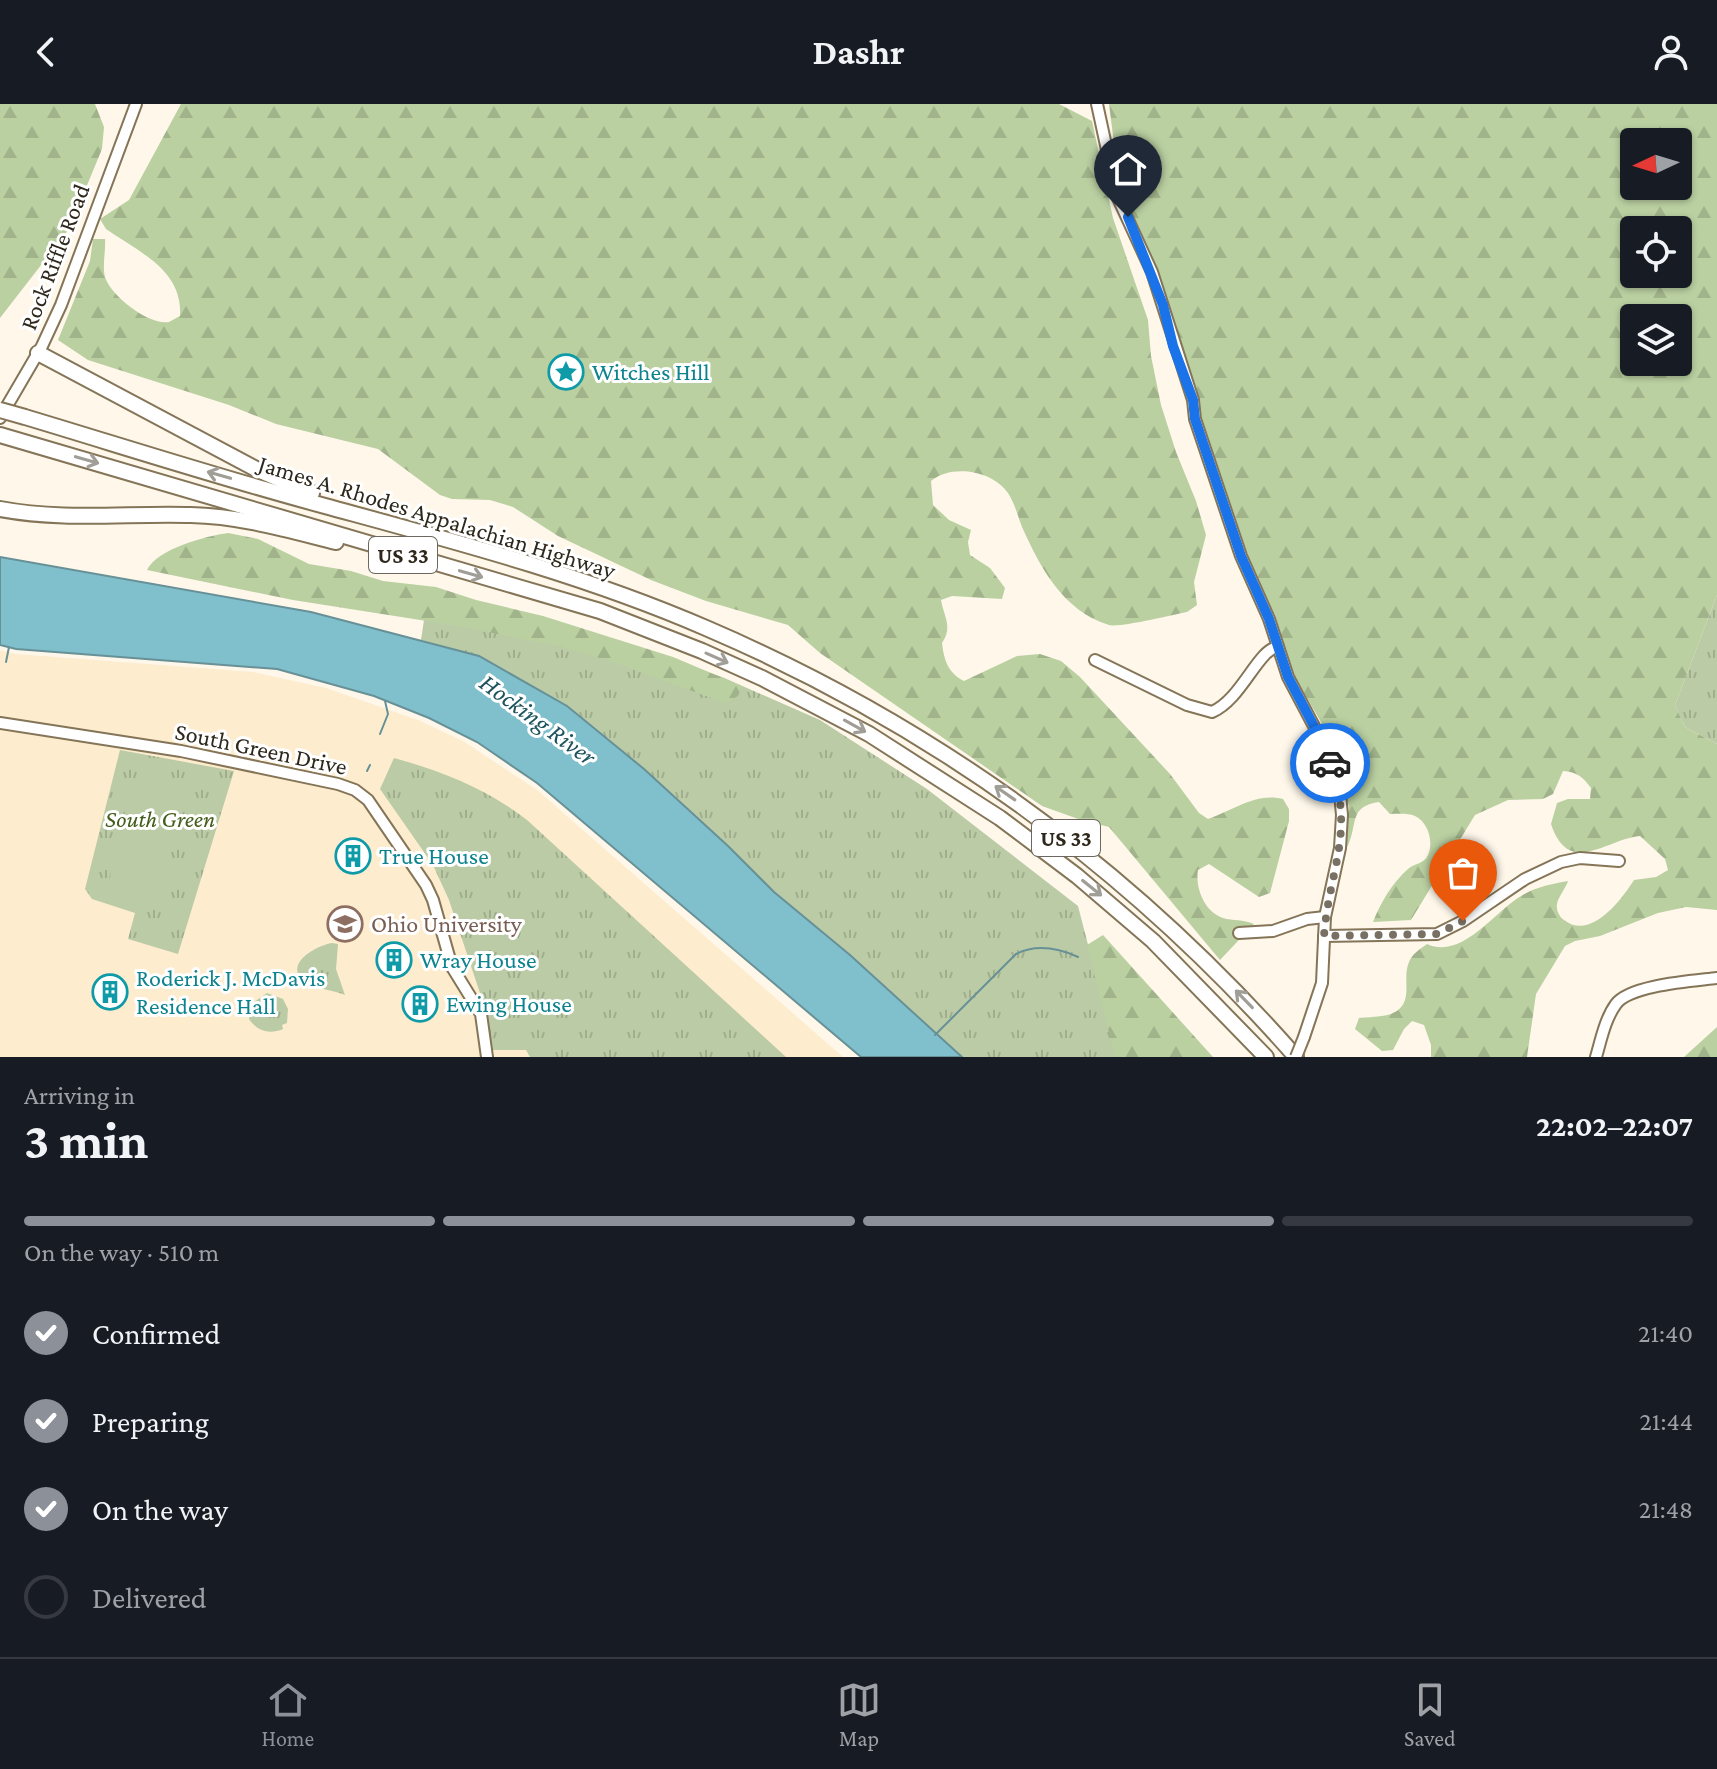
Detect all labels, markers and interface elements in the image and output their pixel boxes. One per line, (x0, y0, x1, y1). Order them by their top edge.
icon: back (24, 30, 68, 74)
icon: person (1649, 30, 1693, 74)
text: Dashr (812, 32, 905, 72)
north arrow (1620, 128, 1692, 200)
map controls (1620, 128, 1692, 376)
pin (1094, 135, 1162, 217)
icon: home (1106, 147, 1150, 191)
street label: Rock Riffle Road (14, 180, 95, 334)
button: locate (1620, 216, 1692, 288)
button: layers (1620, 304, 1692, 376)
place icon: Witches Hill (547, 353, 585, 391)
place label: Witches Hill (592, 358, 710, 385)
street label: James A. Rhodes Appalachian Highway (254, 449, 620, 584)
one-way arrow (74, 453, 100, 468)
one-way arrow (207, 467, 233, 482)
road number: US 33 (369, 537, 437, 573)
one-way arrow (457, 567, 483, 582)
one-way arrow (704, 651, 728, 666)
water label: Hocking River (474, 668, 602, 772)
street label: South Green Drive (173, 717, 350, 780)
one-way arrow (843, 718, 866, 734)
courier (1290, 723, 1370, 803)
icon: car (1308, 741, 1352, 785)
one-way arrow (995, 785, 1016, 802)
park label: South Green (105, 805, 215, 832)
road number: US 33 (1032, 820, 1100, 856)
building icon: True House (334, 837, 372, 875)
pin (1429, 839, 1497, 921)
place label: True House (379, 842, 489, 869)
icon: bag (1441, 851, 1485, 895)
one-way arrow (1082, 879, 1103, 897)
school or university icon: Ohio University (326, 905, 364, 943)
place label: Ohio University (371, 910, 523, 937)
building icon: Wray House (375, 941, 413, 979)
place label: Wray House (420, 946, 537, 973)
place label: Roderick J. McDavis Residence Hall (136, 964, 325, 1019)
building icon: Roderick J. McDavis Residence Hall (91, 973, 129, 1011)
building icon: Ewing House (401, 985, 439, 1023)
one-way arrow (1234, 989, 1253, 1009)
place label: Ewing House (446, 990, 572, 1017)
text: Arriving in (24, 1081, 135, 1110)
text: 22:02–22:07 (1536, 1109, 1693, 1142)
text: 3 min (24, 1111, 148, 1169)
text: On the way · 510 m (24, 1238, 219, 1267)
icon: check (24, 1311, 68, 1355)
text: Confirmed (92, 1317, 220, 1350)
text: 21:40 (1638, 1319, 1693, 1348)
icon: check (24, 1399, 68, 1443)
text: Preparing (92, 1405, 209, 1438)
text: 21:44 (1639, 1407, 1693, 1436)
icon: check (24, 1487, 68, 1531)
text: On the way (92, 1493, 228, 1526)
text: 21:48 (1639, 1495, 1693, 1524)
text: Delivered (92, 1581, 207, 1614)
tab: Home (261, 1678, 314, 1751)
tab: Map (837, 1678, 881, 1751)
tab: Saved (1404, 1678, 1456, 1751)

